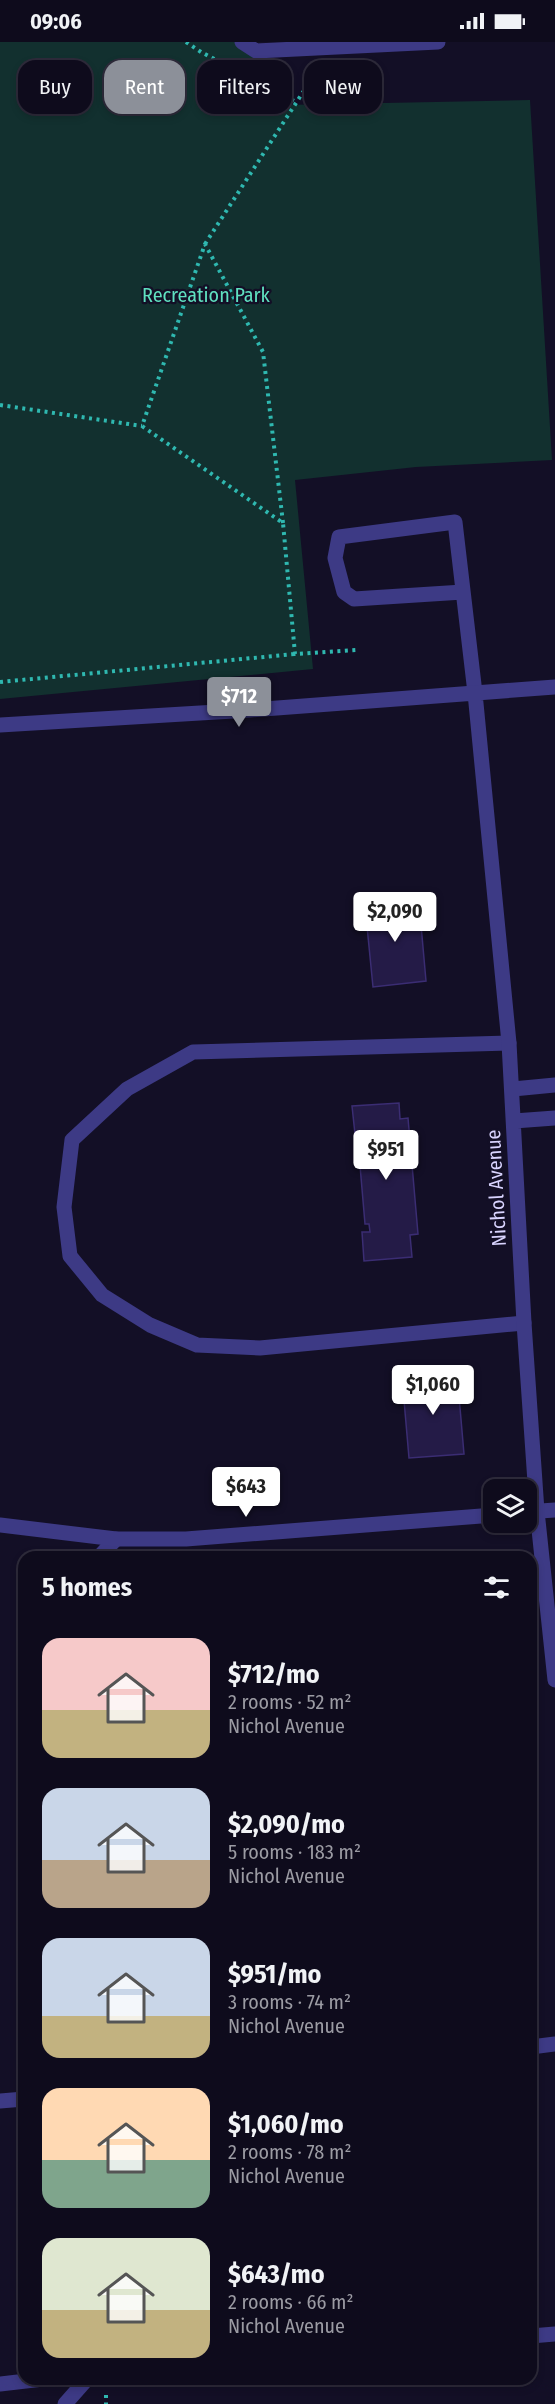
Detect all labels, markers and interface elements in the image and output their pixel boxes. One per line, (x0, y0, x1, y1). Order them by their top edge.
text: 09:06 (30, 8, 82, 35)
chip: Buy (18, 60, 92, 114)
chip: Rent (104, 60, 185, 114)
chip: Filters (197, 60, 292, 114)
chip: New (304, 60, 382, 114)
park label: Recreation Park (142, 283, 271, 307)
pin: $712 (203, 677, 275, 728)
text: $712 (221, 684, 257, 708)
pin: $2,090 (346, 892, 444, 943)
text: $2,090 (367, 899, 423, 923)
street label: Nichol Avenue (481, 1129, 511, 1247)
pin: $951 (350, 1130, 422, 1181)
text: $951 (367, 1137, 405, 1161)
pin: $1,060 (384, 1365, 482, 1416)
text: $1,060 (406, 1372, 460, 1396)
pin: $643 (210, 1467, 282, 1518)
text: $643 (226, 1474, 266, 1498)
map controls (483, 1479, 537, 1533)
button: layers (483, 1479, 537, 1533)
icon: filters (480, 1571, 513, 1604)
text: 5 homes (42, 1572, 132, 1603)
text: $712/mo (228, 1659, 320, 1690)
icon: home (90, 1662, 162, 1734)
text: 2 rooms · 52 m² (228, 1690, 352, 1714)
text: Nichol Avenue (228, 1714, 345, 1738)
text: $2,090/mo (228, 1809, 345, 1840)
icon: home (90, 1812, 162, 1884)
text: 5 rooms · 183 m² (228, 1840, 361, 1864)
text: Nichol Avenue (228, 1864, 345, 1888)
text: $951/mo (228, 1959, 321, 1990)
icon: home (90, 1962, 162, 2034)
text: 3 rooms · 74 m² (228, 1990, 351, 2014)
text: Nichol Avenue (228, 2014, 345, 2038)
text: $1,060/mo (228, 2109, 344, 2140)
icon: home (90, 2112, 162, 2184)
text: 2 rooms · 78 m² (228, 2140, 351, 2164)
text: Nichol Avenue (228, 2164, 345, 2188)
text: $643/mo (228, 2259, 325, 2290)
icon: home (90, 2262, 162, 2334)
text: 2 rooms · 66 m² (228, 2290, 354, 2314)
text: Nichol Avenue (228, 2314, 345, 2338)

